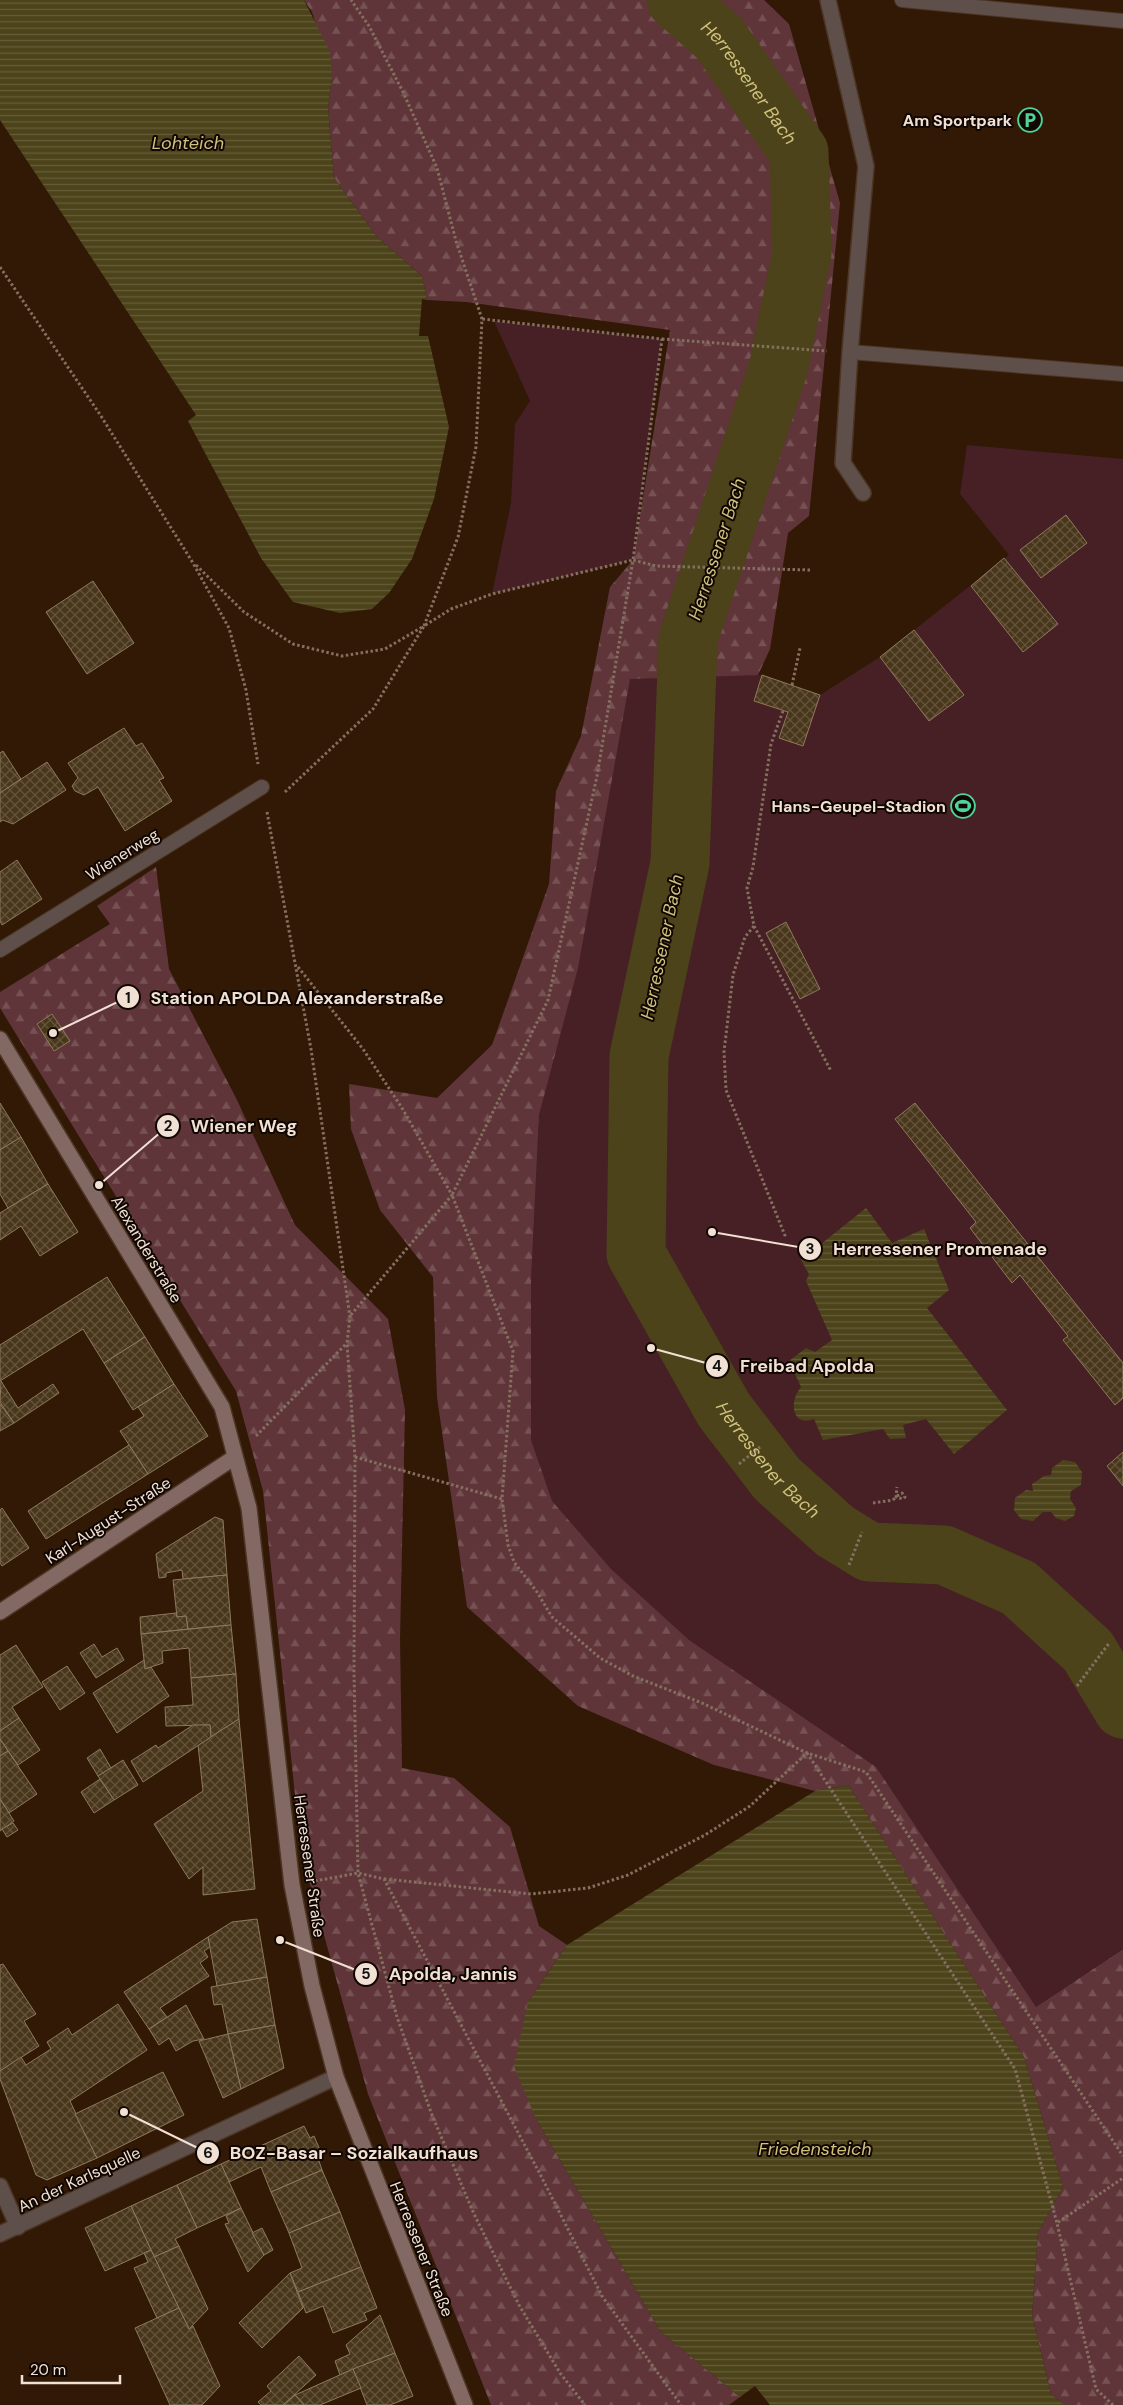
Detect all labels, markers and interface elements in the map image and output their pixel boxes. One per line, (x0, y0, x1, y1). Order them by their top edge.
water label: Herressener Bach (696, 16, 802, 149)
parking icon: Am Sportpark (1017, 107, 1043, 133)
place label: Am Sportpark (903, 110, 1013, 131)
water label: Lohteich (152, 131, 224, 155)
water label: Herressener Bach (683, 475, 751, 623)
sports icon: Hans-Geupel-Stadion (950, 793, 976, 819)
place label: Hans-Geupel-Stadion (772, 796, 946, 817)
street label: Wienerweg (82, 824, 163, 885)
water label: Herressener Bach (635, 872, 689, 1022)
callout: Station APOLDA Alexanderstraße (115, 981, 453, 1014)
text: Station APOLDA Alexanderstraße (150, 986, 444, 1010)
text: 1 (125, 988, 131, 1008)
callout: Wiener Weg (156, 1109, 307, 1142)
text: Wiener Weg (191, 1114, 297, 1138)
text: 2 (164, 1116, 173, 1136)
street label: Alexanderstraße (106, 1192, 187, 1307)
callout: Herressener Promenade (798, 1232, 1056, 1265)
text: Herressener Promenade (833, 1237, 1047, 1261)
text: 3 (805, 1239, 815, 1259)
callout: Freibad Apolda (705, 1349, 884, 1382)
text: Freibad Apolda (740, 1354, 874, 1378)
text: 4 (712, 1356, 722, 1376)
water label: Herressener Bach (710, 1398, 825, 1524)
street label: Karl-August-Straße (42, 1472, 175, 1569)
street label: Herressener Straße (289, 1793, 330, 1939)
callout: Apolda, Jannis (353, 1958, 527, 1991)
text: Apolda, Jannis (389, 1962, 517, 1986)
text: 5 (361, 1964, 371, 1984)
callout: BOZ-Basar – Sozialkaufhaus (195, 2136, 489, 2169)
water label: Friedensteich (758, 2137, 872, 2161)
text: BOZ-Basar – Sozialkaufhaus (230, 2141, 478, 2165)
street label: An der Karlsquelle (14, 2142, 144, 2217)
text: 6 (203, 2143, 213, 2163)
street label: Herressener Straße (385, 2179, 458, 2320)
scale bar (22, 2352, 120, 2384)
text: 20 m (30, 2360, 66, 2380)

